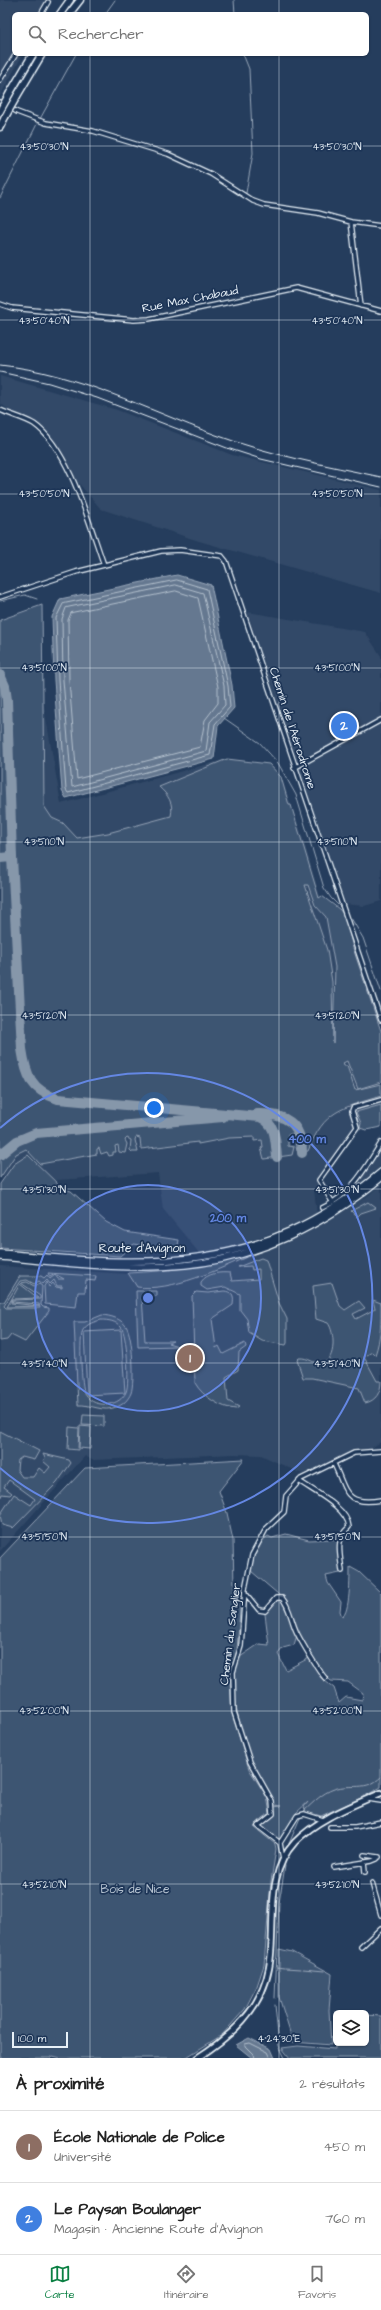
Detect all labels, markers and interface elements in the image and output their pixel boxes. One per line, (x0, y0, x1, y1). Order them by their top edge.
search box (12, 12, 369, 56)
icon: search (26, 23, 48, 45)
text: Rechercher (58, 24, 143, 45)
text: 43°50'30"N (19, 140, 69, 154)
text: 43°50'30"N (312, 140, 362, 154)
street label: Rue Max Chabaud (140, 282, 240, 317)
text: 43°50'40"N (19, 314, 69, 328)
text: 43°50'40"N (312, 314, 362, 328)
text: 43°50'50"N (18, 487, 70, 501)
text: 43°50'50"N (311, 487, 363, 501)
text: 43°51'00"N (21, 661, 67, 675)
text: 43°51'00"N (314, 661, 360, 675)
street label: Chemin de l'Aérodrome (265, 665, 320, 792)
pin: 2 (331, 711, 357, 741)
text: 43°51'10"N (24, 835, 64, 849)
text: 43°51'10"N (317, 835, 357, 849)
text: 43°51'20"N (22, 1009, 66, 1023)
text: 43°51'20"N (315, 1009, 359, 1023)
your location (144, 1098, 164, 1118)
text: 400 m (288, 1131, 326, 1148)
text: 43°51'30"N (22, 1183, 66, 1197)
text: 43°51'30"N (315, 1183, 359, 1197)
text: 200 m (209, 1210, 247, 1227)
street label: Route d'Avignon (99, 1240, 185, 1258)
centre of rings (141, 1291, 155, 1305)
pin: 1 (177, 1343, 203, 1373)
text: 43°51'40"N (21, 1357, 67, 1371)
text: 43°51'40"N (314, 1357, 360, 1371)
text: 43°51'50"N (21, 1530, 67, 1544)
text: 43°51'50"N (314, 1530, 360, 1544)
street label: Chemin du Sanglier (216, 1582, 246, 1686)
text: 43°52'00"N (19, 1704, 69, 1718)
text: 43°52'00"N (312, 1704, 362, 1718)
text: 43°52'10"N (22, 1878, 66, 1892)
text: 43°52'10"N (315, 1878, 359, 1892)
park label: Bois de Nice (101, 1881, 170, 1898)
map controls (333, 2010, 369, 2046)
button: layers (333, 2010, 369, 2046)
scale bar (12, 2030, 68, 2049)
text: 100 m (18, 2031, 46, 2046)
text: 4°24'30"E (258, 2032, 300, 2046)
text: À proximité (16, 2072, 105, 2096)
text: 2 résultats (299, 2075, 365, 2093)
text: École Nationale de Police (54, 2127, 225, 2148)
text: 1 (28, 2138, 30, 2156)
text: 450 m (323, 2138, 365, 2156)
text: Université (54, 2148, 112, 2166)
text: Le Paysan Boulanger (54, 2199, 201, 2220)
text: 2 (25, 2210, 33, 2228)
text: 760 m (325, 2210, 365, 2228)
text: Magasin · Ancienne Route d'Avignon (54, 2220, 263, 2238)
tab: Carte (45, 2263, 75, 2302)
tab: Itinéraire (164, 2263, 209, 2302)
tab: Favoris (298, 2263, 336, 2302)

